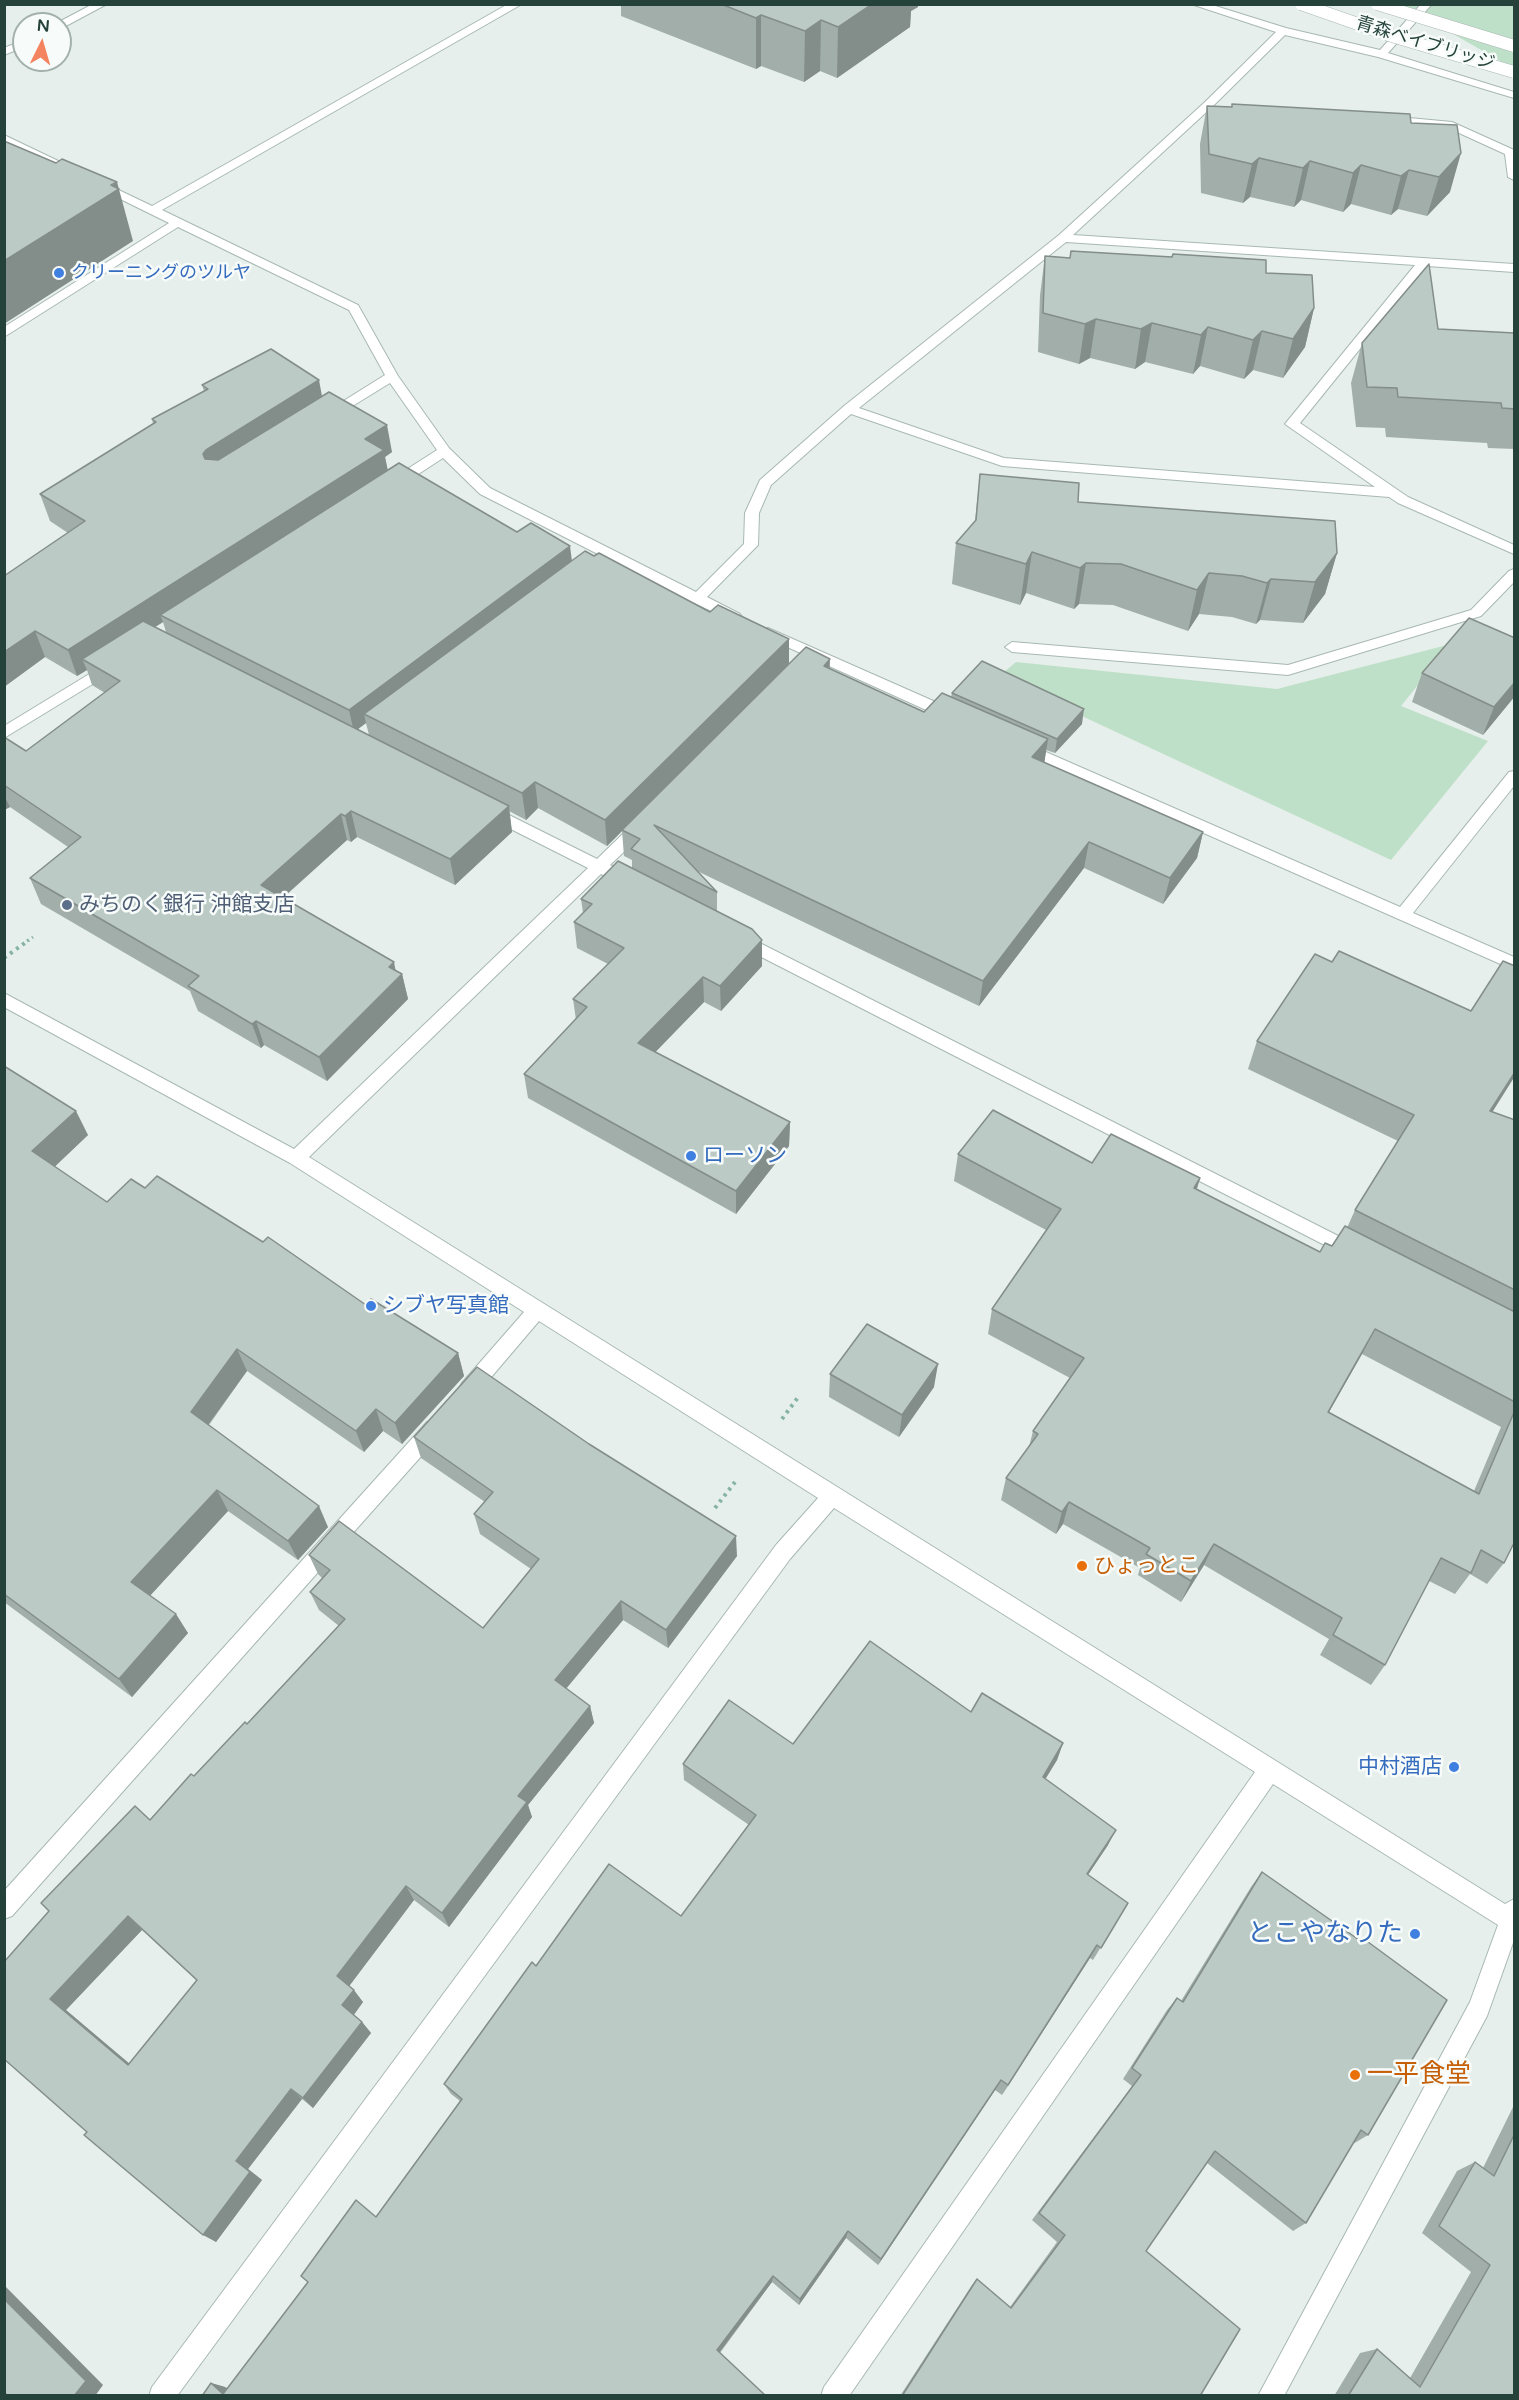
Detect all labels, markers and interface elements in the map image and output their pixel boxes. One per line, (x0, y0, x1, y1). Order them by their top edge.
north arrow (12, 12, 72, 72)
street label: 青森ベイブリッジ (1353, 13, 1497, 75)
text: N (36, 16, 51, 37)
place label: クリーニングのツルヤ (71, 262, 251, 284)
marker: クリーニングのツルヤ (52, 266, 66, 280)
place label: みちのく銀行 沖館支店 (79, 892, 294, 918)
marker: みちのく銀行 沖館支店 (60, 898, 74, 912)
place label: ローソン (703, 1143, 787, 1169)
marker: ローソン (684, 1149, 698, 1163)
place label: シブヤ写真館 (383, 1293, 509, 1319)
marker: シブヤ写真館 (364, 1299, 378, 1313)
place label: ひょっとこ (1094, 1553, 1199, 1579)
marker: ひょっとこ (1075, 1559, 1089, 1573)
place label: 中村酒店 (1358, 1754, 1442, 1780)
marker: 中村酒店 (1447, 1760, 1461, 1774)
place label: とこやなりた (1247, 1918, 1403, 1950)
marker: とこやなりた (1408, 1927, 1422, 1941)
place label: 一平食堂 (1367, 2059, 1471, 2091)
marker: 一平食堂 (1348, 2068, 1362, 2082)

